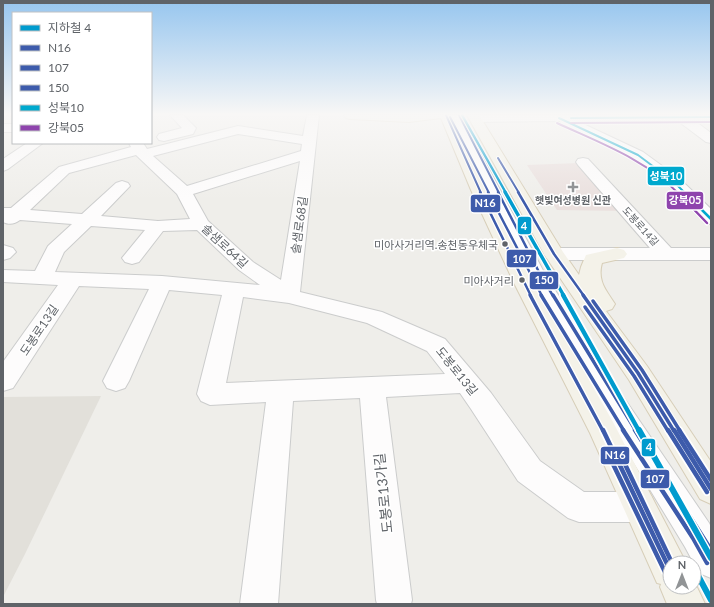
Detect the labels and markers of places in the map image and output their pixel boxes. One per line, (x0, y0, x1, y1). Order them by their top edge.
marker: 햇빛여성병원 신관 (567, 181, 579, 193)
place label: 햇빛여성병원 신관 (535, 194, 611, 206)
place label: 미아사거리역.송천동우체국 (374, 238, 498, 251)
marker: 미아사거리역.송천동우체국 (500, 239, 510, 249)
place label: 미아사거리 (463, 274, 514, 287)
marker: 미아사거리 (517, 275, 527, 285)

